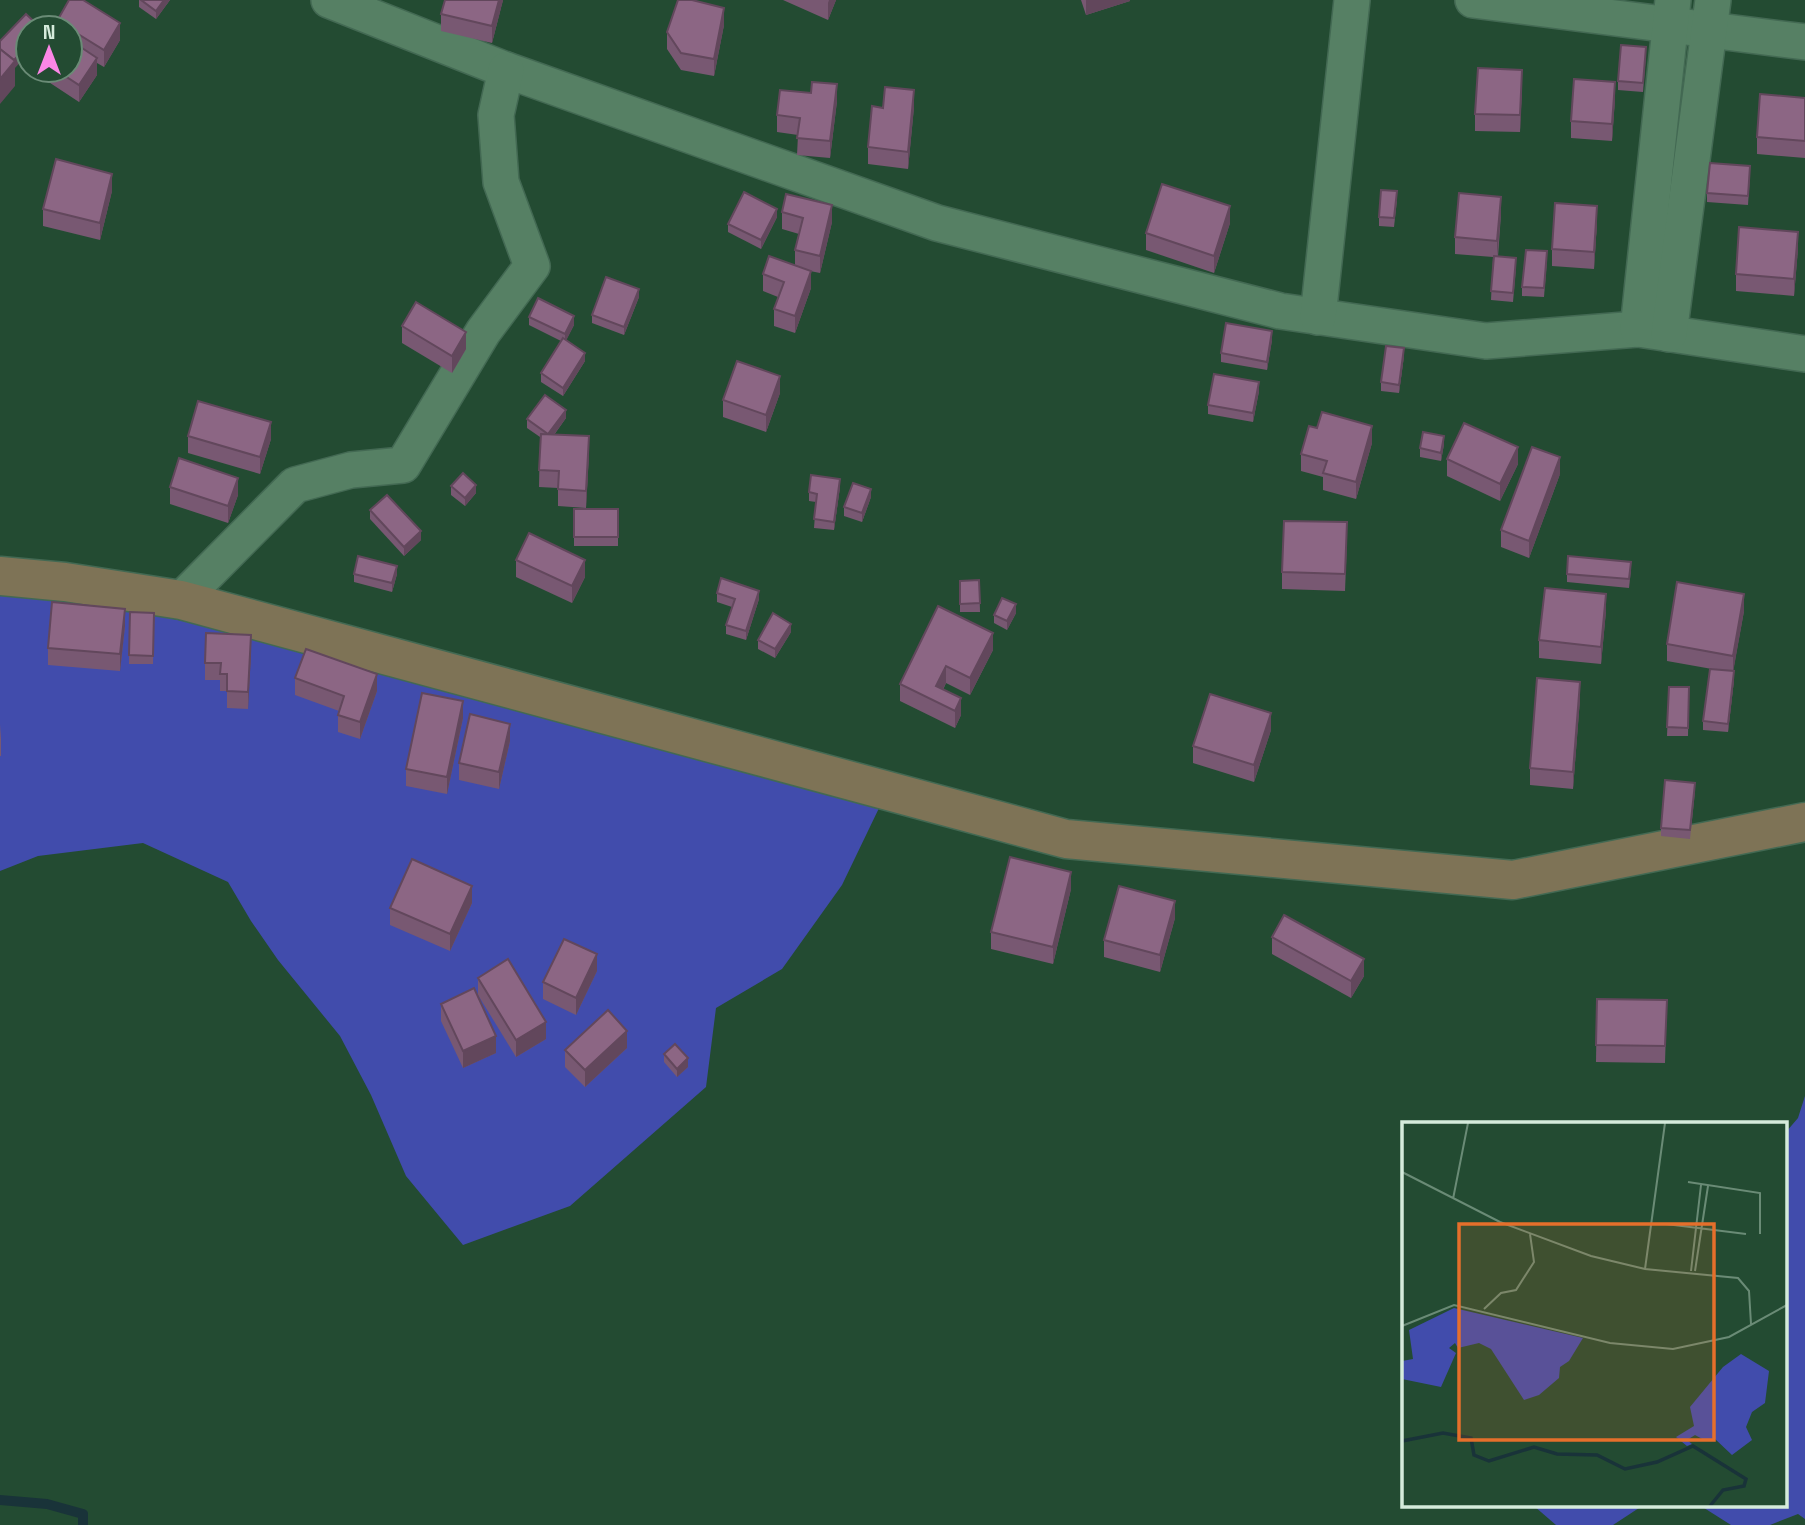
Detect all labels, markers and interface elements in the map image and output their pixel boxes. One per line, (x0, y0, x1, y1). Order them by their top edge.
north arrow (14, 14, 84, 84)
text: N (43, 20, 55, 45)
inset map (1402, 1122, 1787, 1508)

